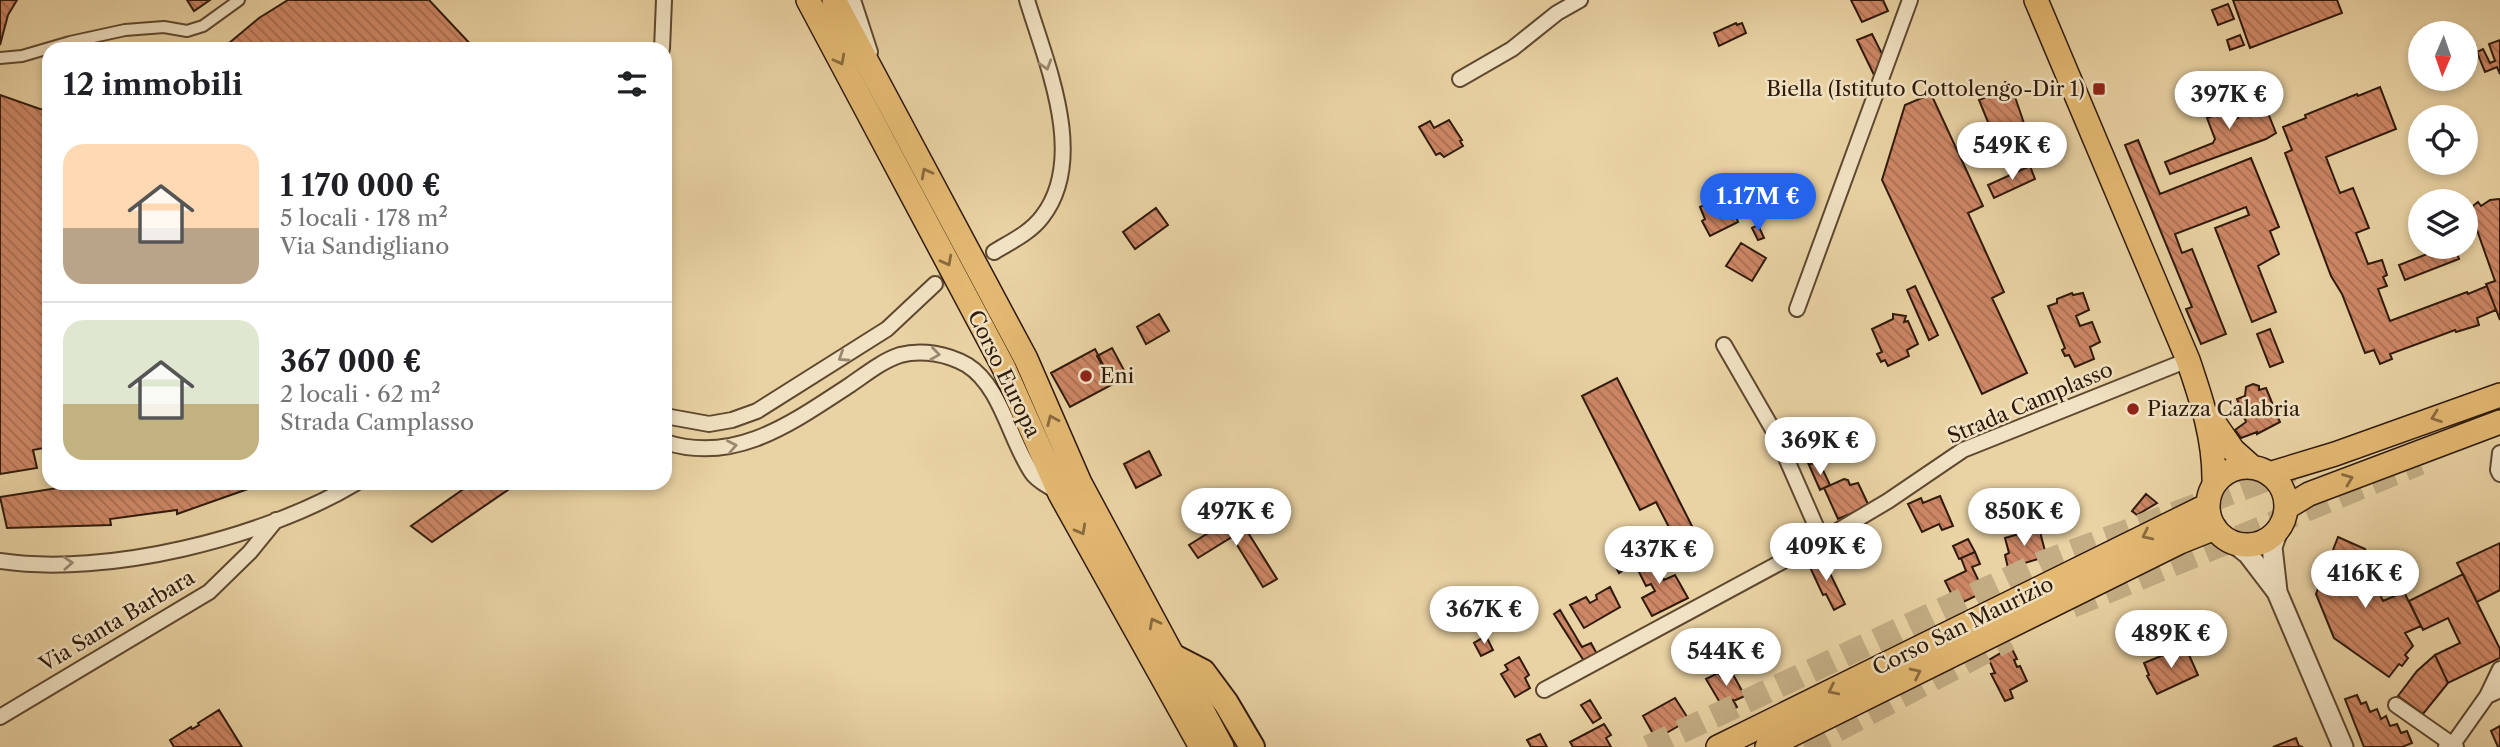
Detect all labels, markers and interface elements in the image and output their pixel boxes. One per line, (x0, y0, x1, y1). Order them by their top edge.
north arrow (2408, 21, 2478, 91)
map controls (2408, 21, 2478, 259)
one-way arrow (832, 53, 845, 65)
one-way arrow (1038, 59, 1053, 71)
icon: filters (613, 65, 651, 103)
text: 12 immobili (63, 66, 243, 103)
pin: 397K € (2172, 72, 2286, 131)
place label: Biella (Istituto Cottolengo-Dir 1) (1766, 76, 2085, 101)
text: 397K € (2191, 80, 2267, 108)
marker: Biella (Istituto Cottolengo-Dir 1) (2091, 81, 2107, 97)
button: locate (2408, 105, 2478, 175)
pin: 549K € (1955, 122, 2069, 182)
text: 549K € (1973, 131, 2051, 159)
text: 1 170 000 € (280, 167, 441, 204)
one-way arrow (921, 168, 935, 181)
icon: home (119, 172, 203, 256)
pin: 1.17M € (1693, 174, 1823, 233)
text: 1.17M € (1716, 182, 1800, 210)
button: layers (2408, 189, 2478, 259)
text: 5 locali · 178 m² (280, 204, 448, 232)
text: Via Sandigliano (280, 232, 449, 260)
one-way arrow (939, 254, 952, 266)
street label: Corso Europa (963, 306, 1046, 442)
text: 367 000 € (280, 343, 422, 380)
one-way arrow (929, 347, 941, 362)
icon: home (119, 348, 203, 432)
one-way arrow (838, 348, 851, 361)
street label: Strada Camplasso (1943, 356, 2116, 449)
place label: Eni (1100, 363, 1134, 388)
marker: Eni (1078, 368, 1094, 384)
text: 2 locali · 62 m² (280, 380, 441, 408)
place label: Piazza Calabria (2147, 396, 2301, 421)
marker: Piazza Calabria (2125, 401, 2141, 417)
text: Strada Camplasso (280, 408, 474, 436)
one-way arrow (2430, 409, 2442, 423)
one-way arrow (1046, 414, 1060, 427)
pin: 369K € (1763, 418, 1877, 477)
text: 369K € (1781, 426, 1859, 454)
one-way arrow (726, 439, 738, 454)
one-way arrow (2341, 474, 2353, 488)
pin: 497K € (1179, 489, 1293, 548)
pin: 850K € (1967, 489, 2081, 548)
text: 497K € (1197, 497, 1275, 525)
text: 850K € (1984, 497, 2064, 525)
one-way arrow (1073, 523, 1086, 536)
pin: 409K € (1769, 524, 1883, 583)
pin: 437K € (1602, 526, 1716, 586)
one-way arrow (2142, 527, 2154, 541)
text: 409K € (1786, 532, 1866, 560)
text: 437K € (1621, 535, 1697, 563)
pin: 416K € (2308, 550, 2422, 610)
one-way arrow (63, 556, 74, 571)
text: 416K € (2327, 559, 2403, 587)
street label: Via Santa Barbara (34, 564, 200, 677)
street label: Corso San Maurizio (1868, 571, 2057, 680)
pin: 367K € (1427, 586, 1541, 646)
text: 367K € (1446, 595, 1522, 623)
pin: 489K € (2114, 610, 2228, 670)
one-way arrow (1149, 617, 1162, 630)
text: 489K € (2131, 619, 2211, 647)
pin: 544K € (1669, 628, 1783, 688)
text: 544K € (1687, 637, 1765, 665)
one-way arrow (1909, 668, 1921, 682)
one-way arrow (1828, 682, 1840, 696)

